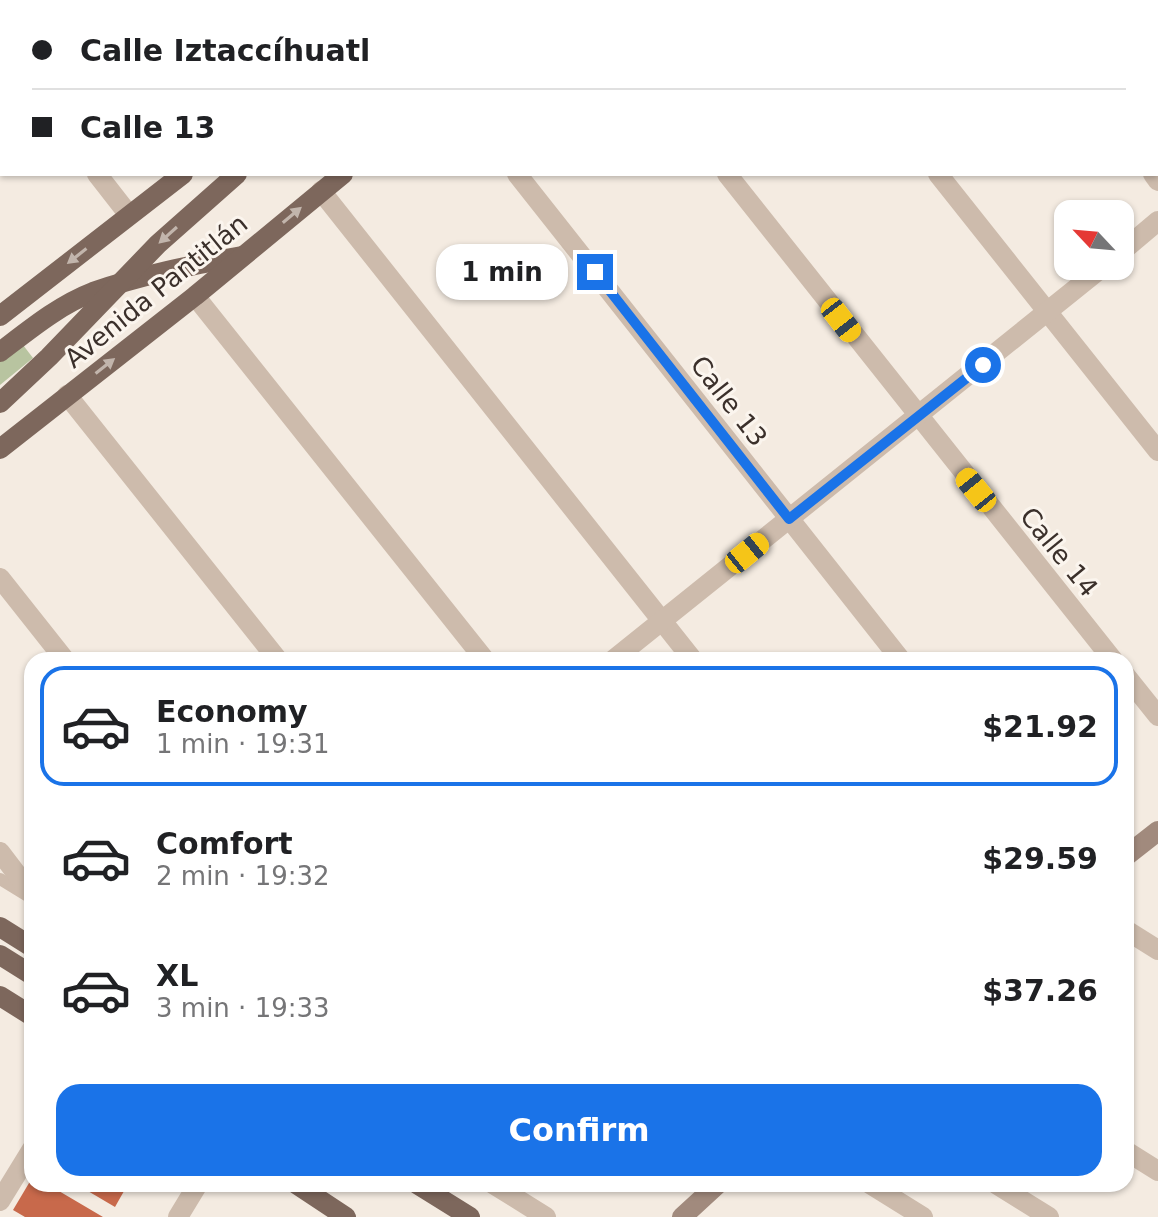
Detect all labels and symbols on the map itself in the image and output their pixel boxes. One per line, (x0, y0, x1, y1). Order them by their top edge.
north arrow (1054, 200, 1134, 280)
one-way arrow (282, 207, 302, 224)
street label: Avenida Pantitlán (59, 208, 253, 374)
one-way arrow (158, 226, 178, 244)
callout: 1 min (435, 244, 567, 300)
one-way arrow (67, 247, 87, 264)
route end (577, 254, 613, 290)
car (817, 294, 865, 346)
route start (965, 347, 1001, 383)
street label: Calle 13 (685, 350, 773, 452)
one-way arrow (95, 358, 115, 374)
car (952, 464, 1000, 516)
street label: Calle 14 (1014, 501, 1104, 603)
car (721, 529, 773, 577)

